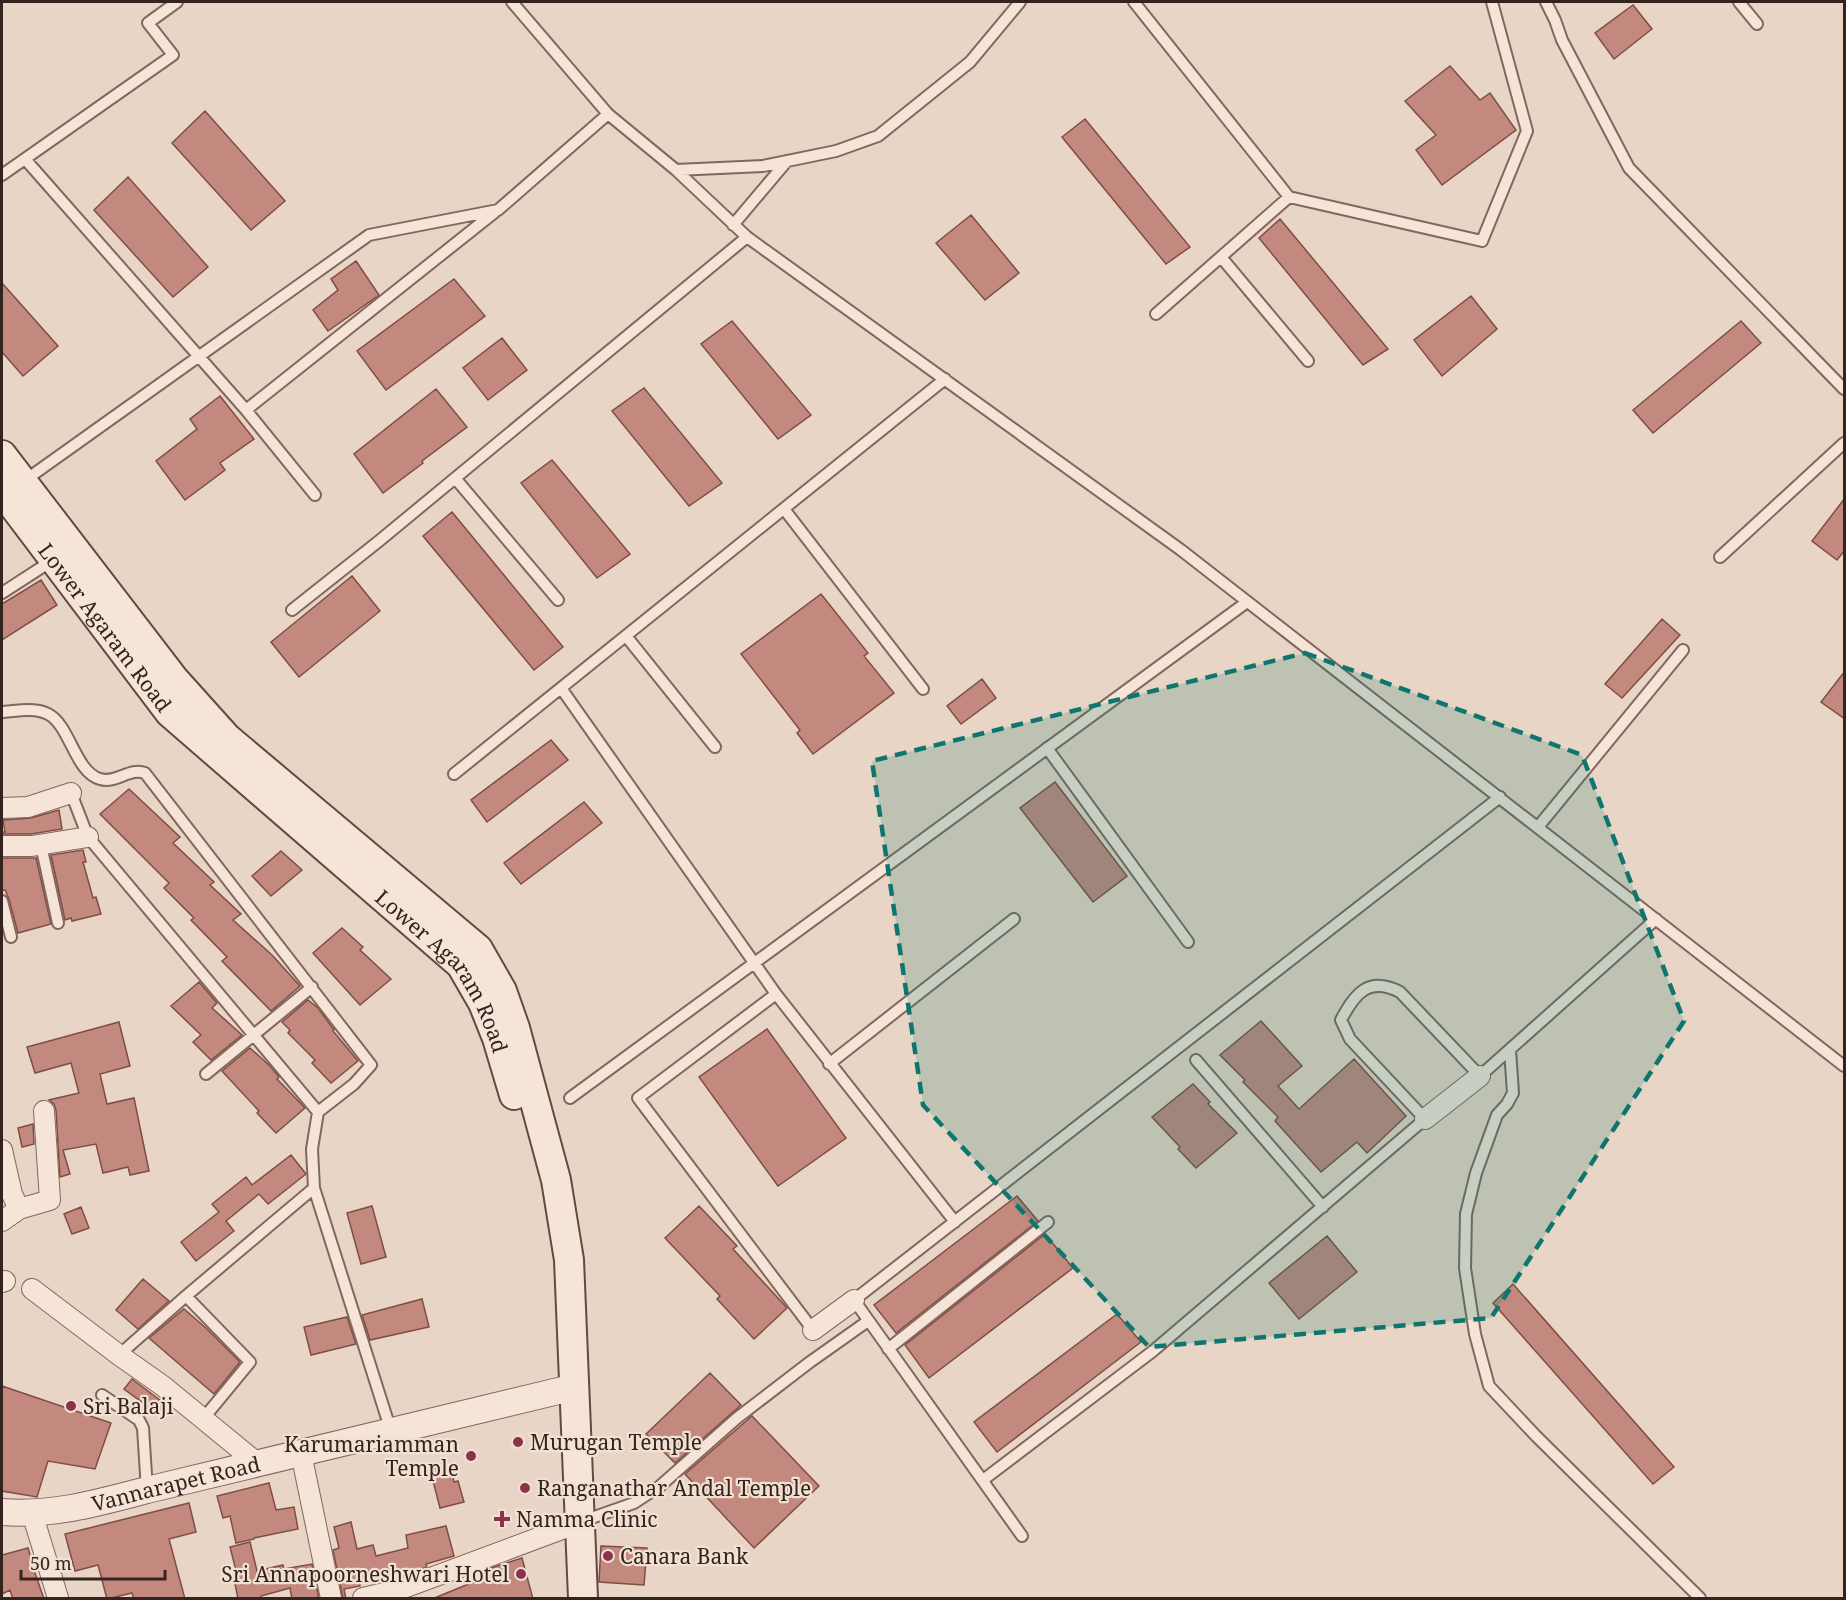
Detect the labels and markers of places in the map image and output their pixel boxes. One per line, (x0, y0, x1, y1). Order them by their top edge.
place label: Sri Balaji (83, 1392, 174, 1420)
marker: Sri Balaji (64, 1399, 78, 1413)
place label: Murugan Temple (530, 1428, 702, 1456)
place label: Karumariamman Temple (284, 1430, 459, 1482)
marker: Murugan Temple (511, 1435, 525, 1449)
marker: Karumariamman Temple (464, 1449, 478, 1463)
place label: Ranganathar Andal Temple (537, 1474, 811, 1502)
marker: Ranganathar Andal Temple (518, 1481, 532, 1495)
place label: Namma Clinic (516, 1505, 658, 1533)
marker: Namma Clinic (493, 1510, 511, 1528)
place label: Canara Bank (620, 1542, 749, 1570)
marker: Canara Bank (601, 1549, 615, 1563)
place label: Sri Annapoorneshwari Hotel (221, 1560, 509, 1588)
marker: Sri Annapoorneshwari Hotel (514, 1567, 528, 1581)

